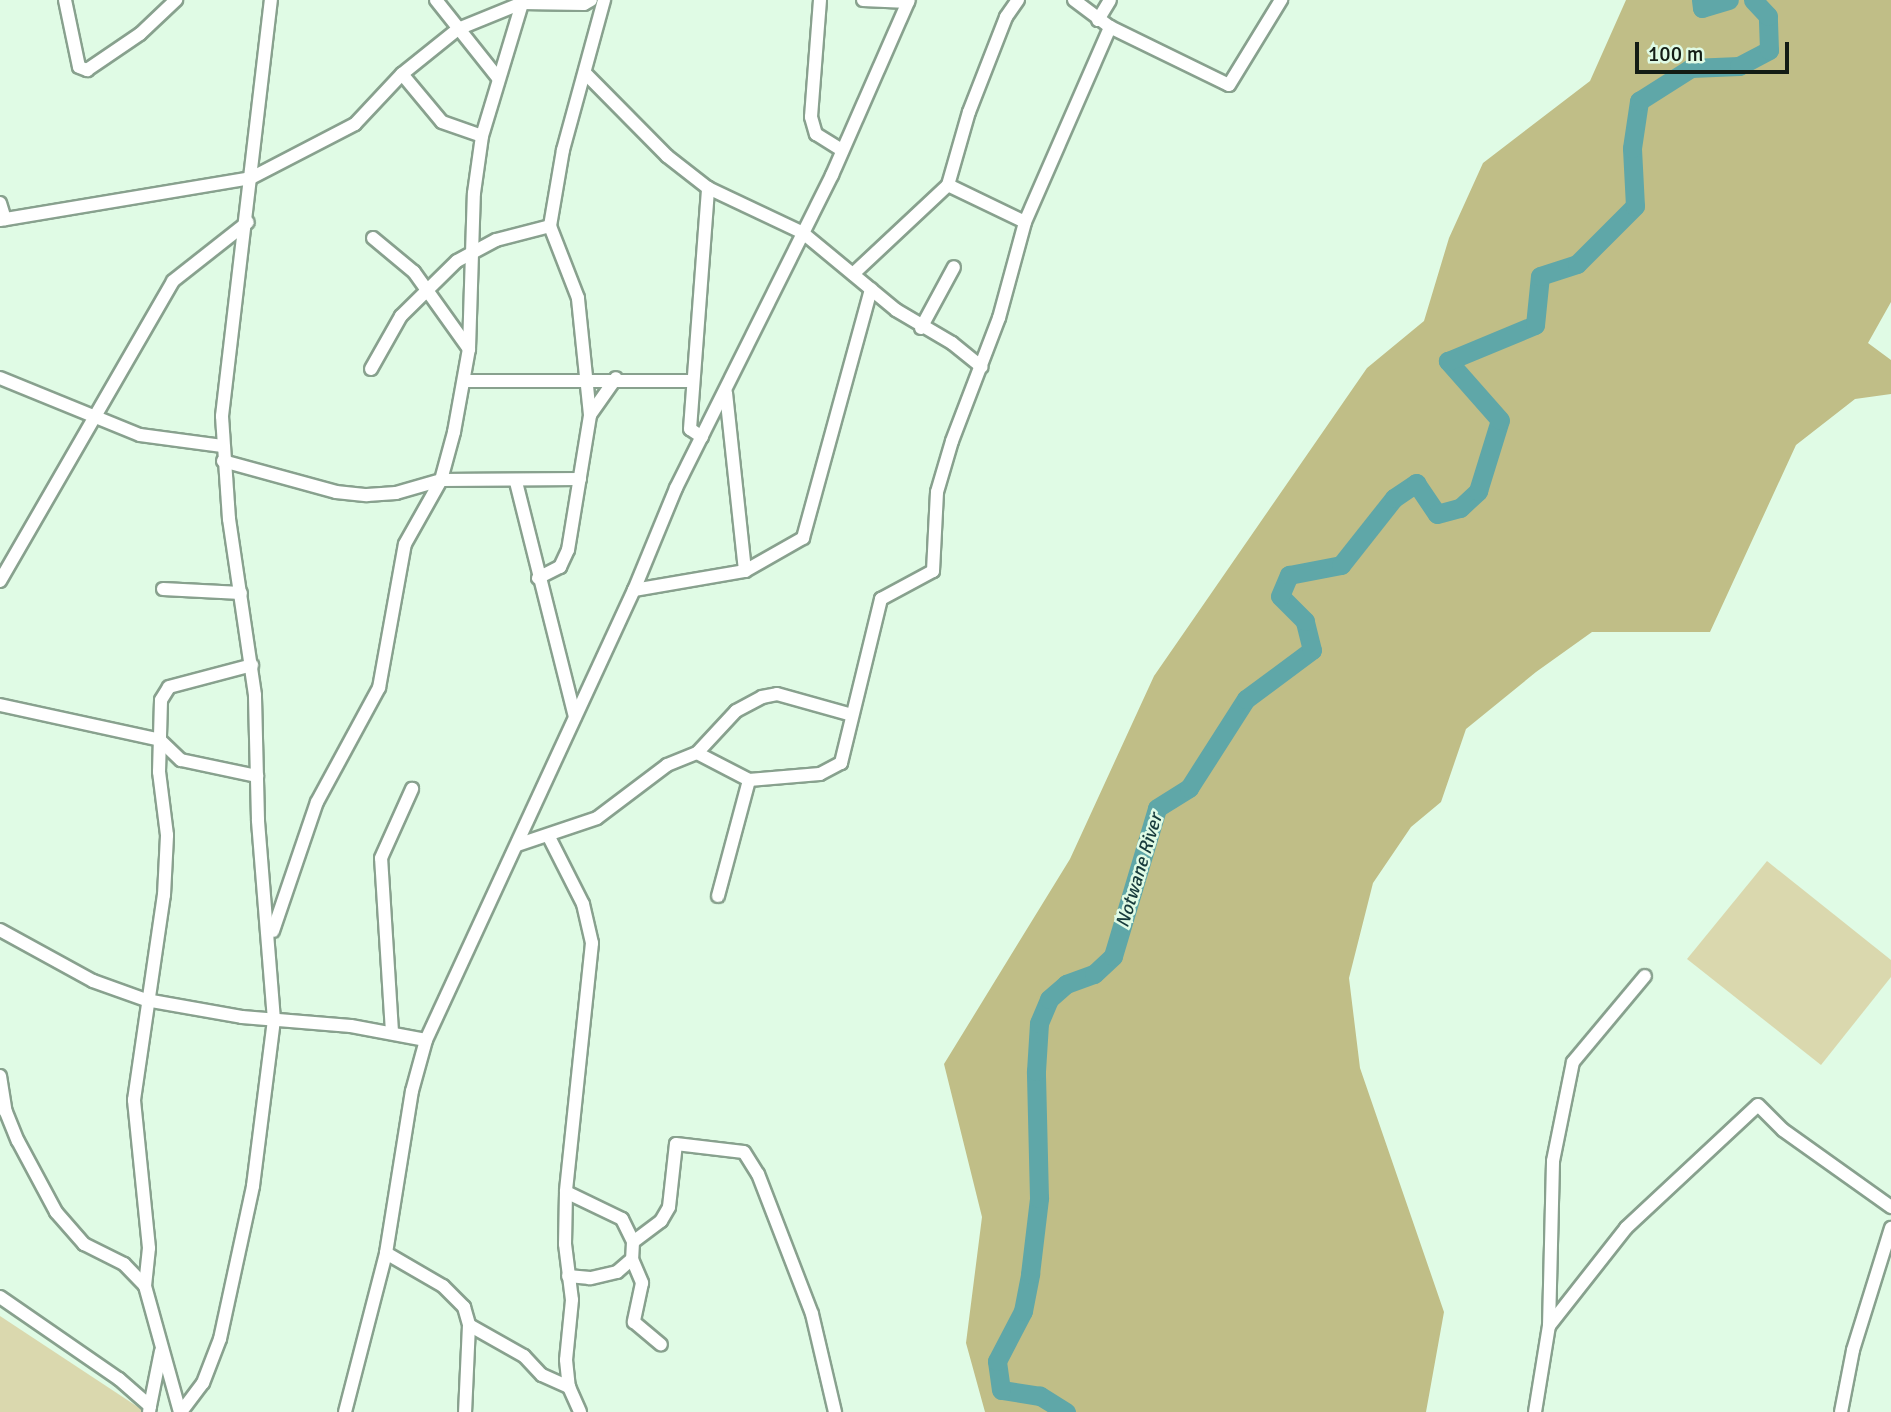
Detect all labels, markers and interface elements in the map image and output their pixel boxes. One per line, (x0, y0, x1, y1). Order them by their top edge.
scale bar (1639, 28, 1793, 72)
text: 100 m (1648, 41, 1703, 67)
water label: Notwane River (1112, 811, 1168, 931)

